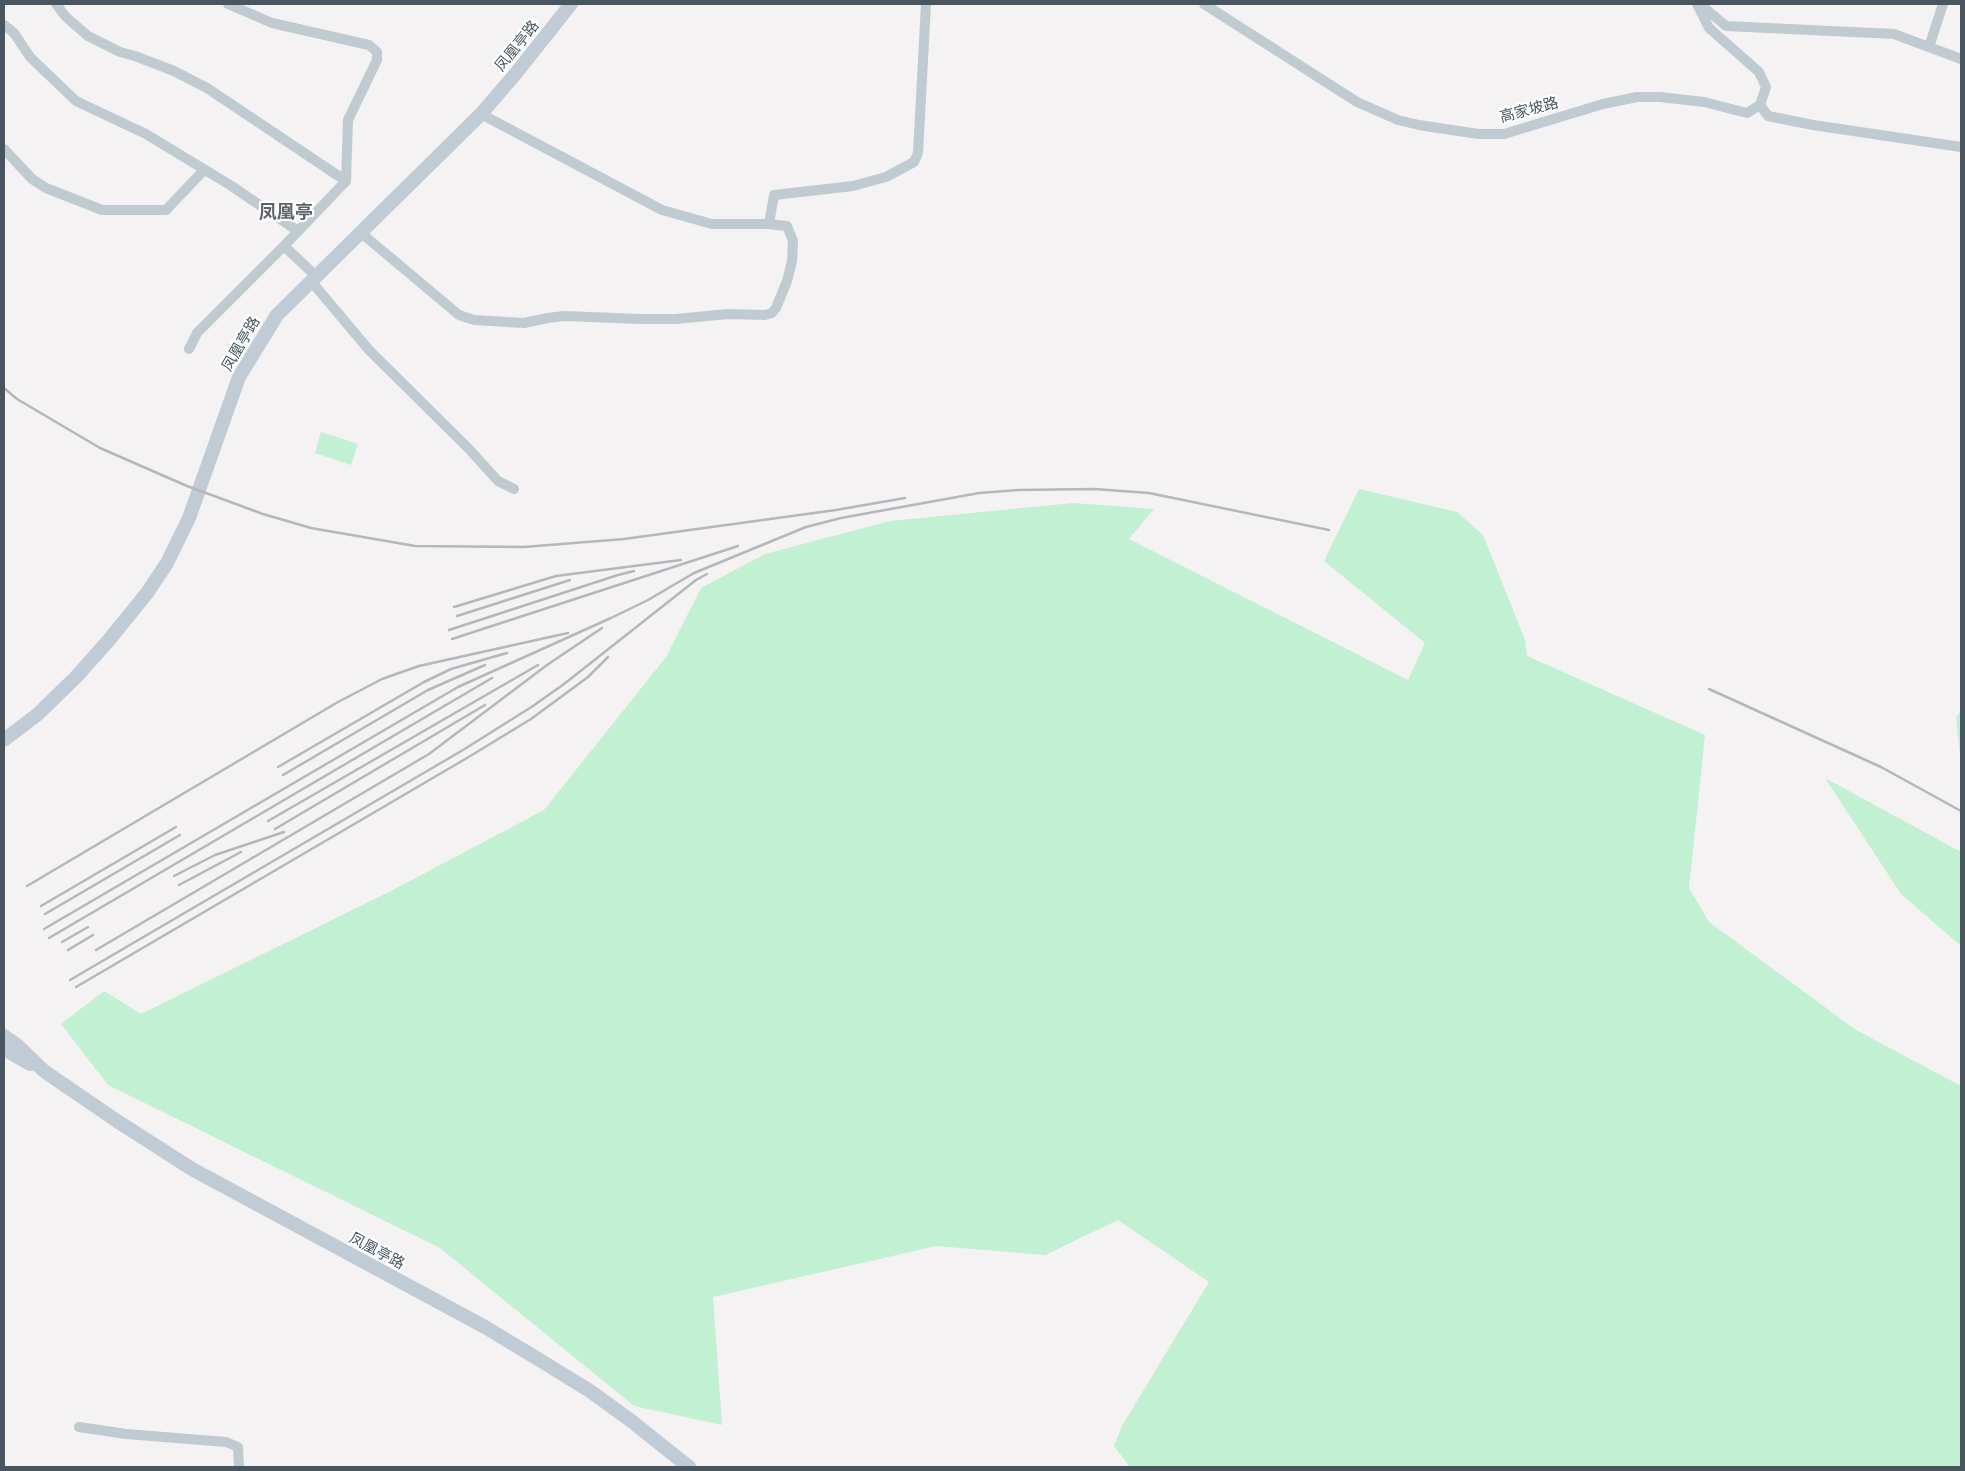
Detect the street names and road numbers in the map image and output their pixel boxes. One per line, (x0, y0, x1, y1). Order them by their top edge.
street label: 凤凰亭路 (491, 17, 543, 75)
street label: 高家坡路 (1498, 94, 1560, 126)
street label: 凤凰亭路 (218, 314, 264, 374)
street label: 凤凰亭路 (346, 1229, 408, 1273)

